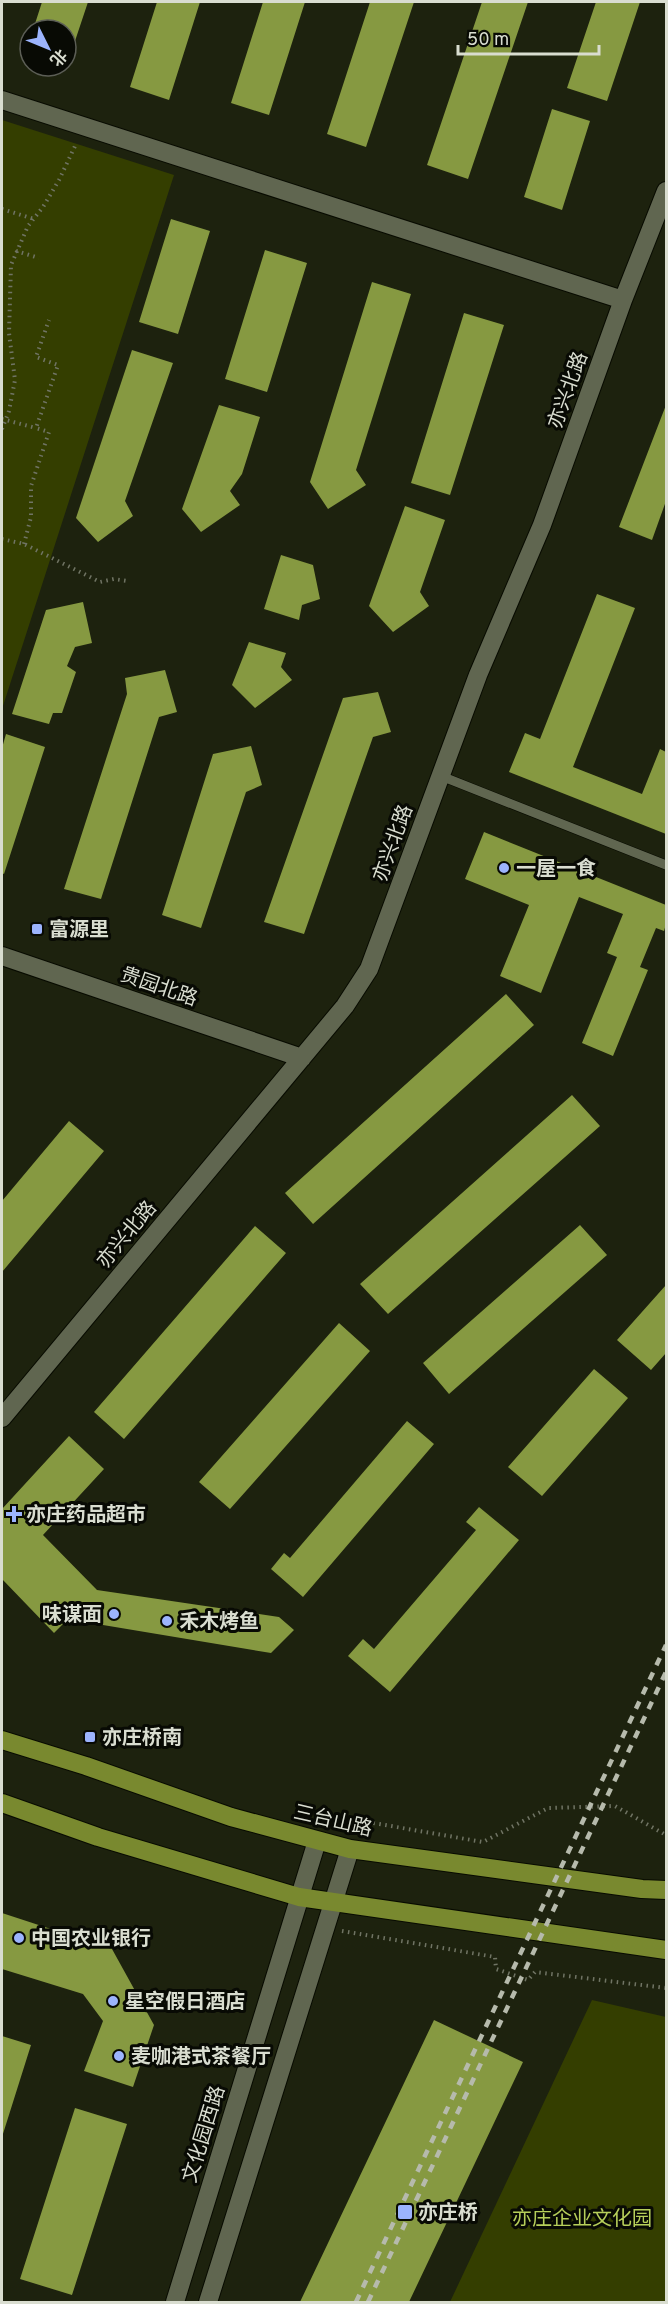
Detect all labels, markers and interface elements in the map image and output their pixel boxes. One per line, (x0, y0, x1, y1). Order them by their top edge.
north arrow (18, 18, 78, 78)
scale bar (458, 18, 599, 56)
text: 50 m (467, 29, 509, 52)
text: 北 (45, 44, 70, 70)
street label: 亦兴北路 (543, 349, 595, 433)
street label: 亦兴北路 (368, 802, 420, 886)
place label: 一屋一食 (516, 857, 596, 883)
marker: 一屋一食 (497, 861, 511, 875)
place label: 富源里 (49, 918, 109, 944)
marker: 富源里 (30, 922, 44, 936)
street label: 贵园北路 (116, 963, 200, 1013)
street label: 亦兴北路 (92, 1196, 163, 1274)
place label: 亦庄药品超市 (26, 1503, 146, 1529)
marker: 亦庄药品超市 (7, 1507, 21, 1521)
place label: 味谋面 (42, 1603, 102, 1629)
marker: 味谋面 (107, 1607, 121, 1621)
place label: 禾木烤鱼 (179, 1610, 259, 1636)
marker: 禾木烤鱼 (160, 1614, 174, 1628)
place label: 亦庄桥南 (102, 1726, 182, 1752)
marker: 亦庄桥南 (83, 1730, 97, 1744)
street label: 三台山路 (291, 1800, 374, 1844)
place label: 中国农业银行 (31, 1927, 151, 1953)
marker: 中国农业银行 (12, 1931, 26, 1945)
place label: 星空假日酒店 (125, 1990, 245, 2016)
marker: 星空假日酒店 (106, 1994, 120, 2008)
place label: 麦咖港式茶餐厅 (131, 2045, 271, 2071)
marker: 麦咖港式茶餐厅 (112, 2049, 126, 2063)
street label: 文化园西路 (178, 2083, 232, 2186)
place label: 亦庄桥 (418, 2201, 478, 2227)
marker: 亦庄桥 (396, 2203, 414, 2221)
park label: 亦庄企业文化园 (512, 2207, 652, 2233)

